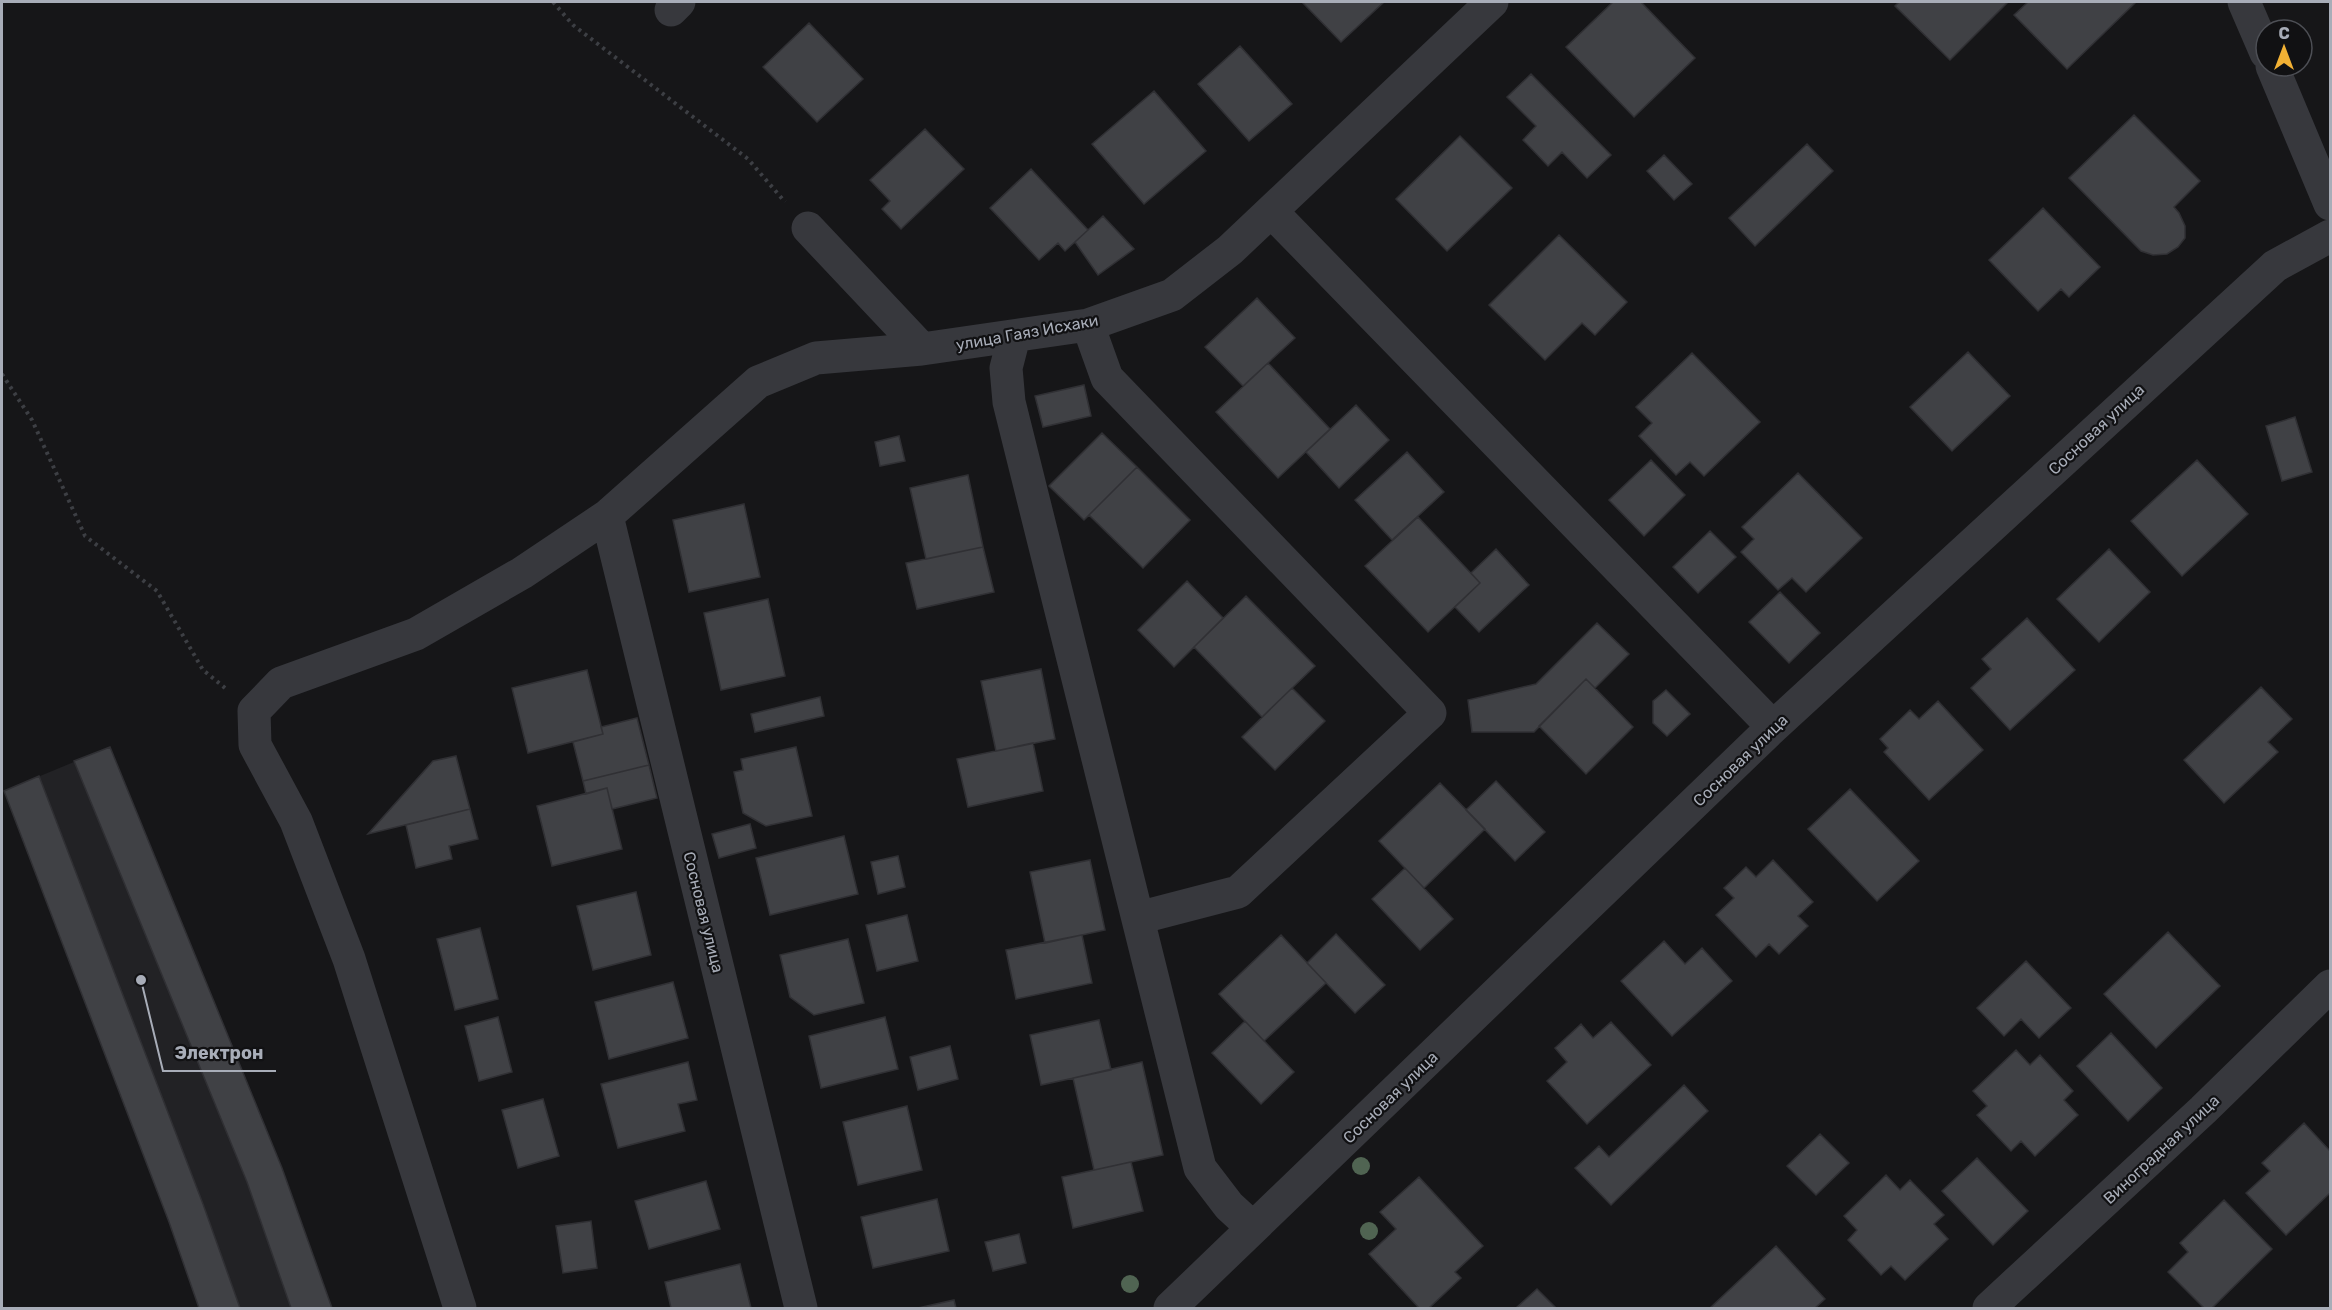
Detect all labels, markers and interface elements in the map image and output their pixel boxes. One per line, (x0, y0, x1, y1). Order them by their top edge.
north arrow (2254, 18, 2314, 78)
text: С (2278, 24, 2290, 43)
street label: улица Гаяз Исхаки (954, 311, 1100, 354)
street label: Сосновая улица (2044, 380, 2148, 479)
street label: Сосновая улица (1689, 710, 1792, 810)
street label: Сосновая улица (679, 850, 728, 975)
callout: Электрон (163, 1035, 276, 1071)
text: Электрон (175, 1042, 263, 1064)
street label: Сосновая улица (1339, 1047, 1442, 1147)
street label: Виноградная улица (2099, 1091, 2223, 1208)

